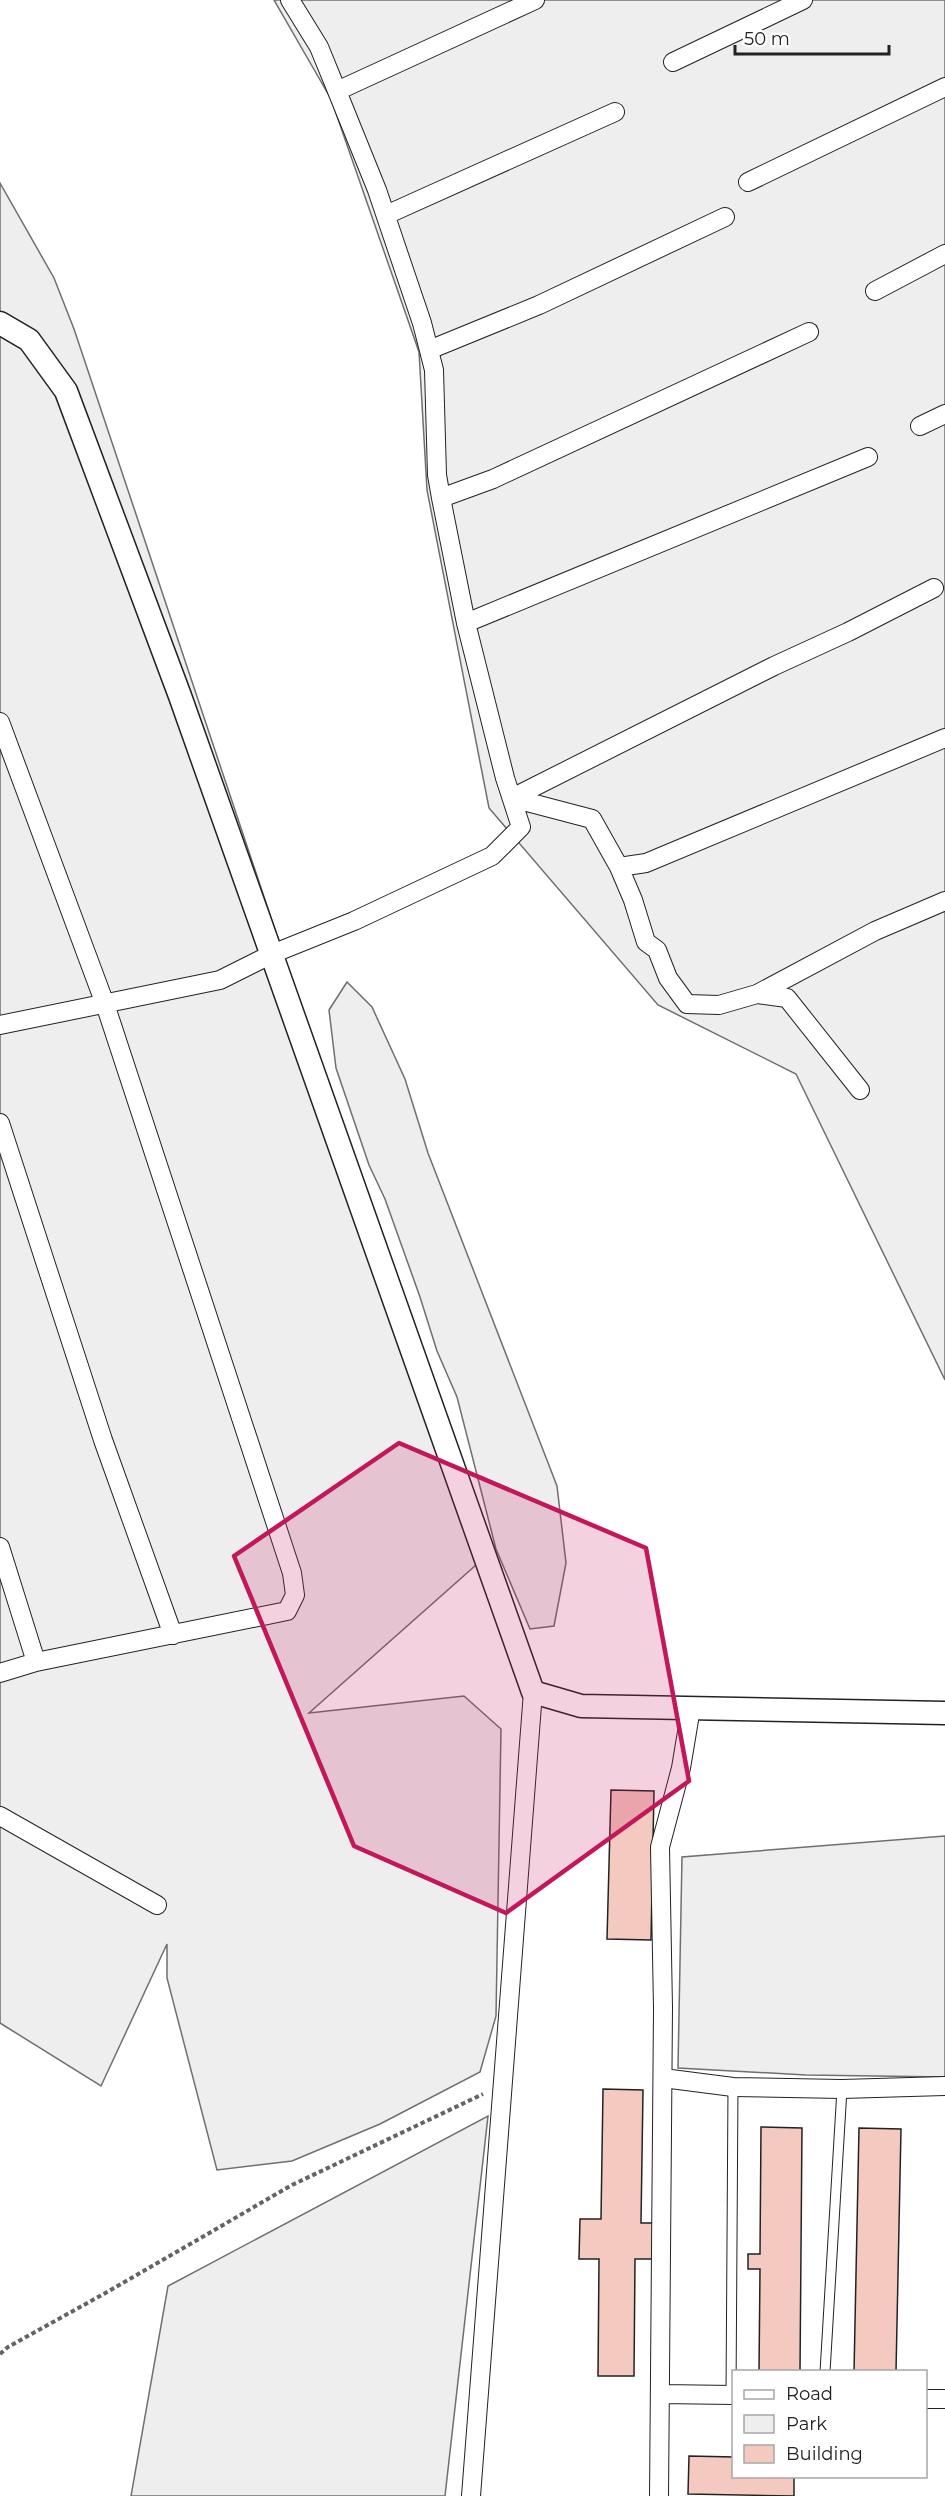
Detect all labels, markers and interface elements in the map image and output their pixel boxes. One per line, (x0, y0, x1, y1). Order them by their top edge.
scale bar (735, 18, 890, 56)
text: 50 m (744, 28, 790, 50)
legend (732, 2370, 927, 2478)
text: Road (786, 2383, 833, 2405)
text: Park (786, 2413, 827, 2435)
text: Building (786, 2443, 863, 2465)

